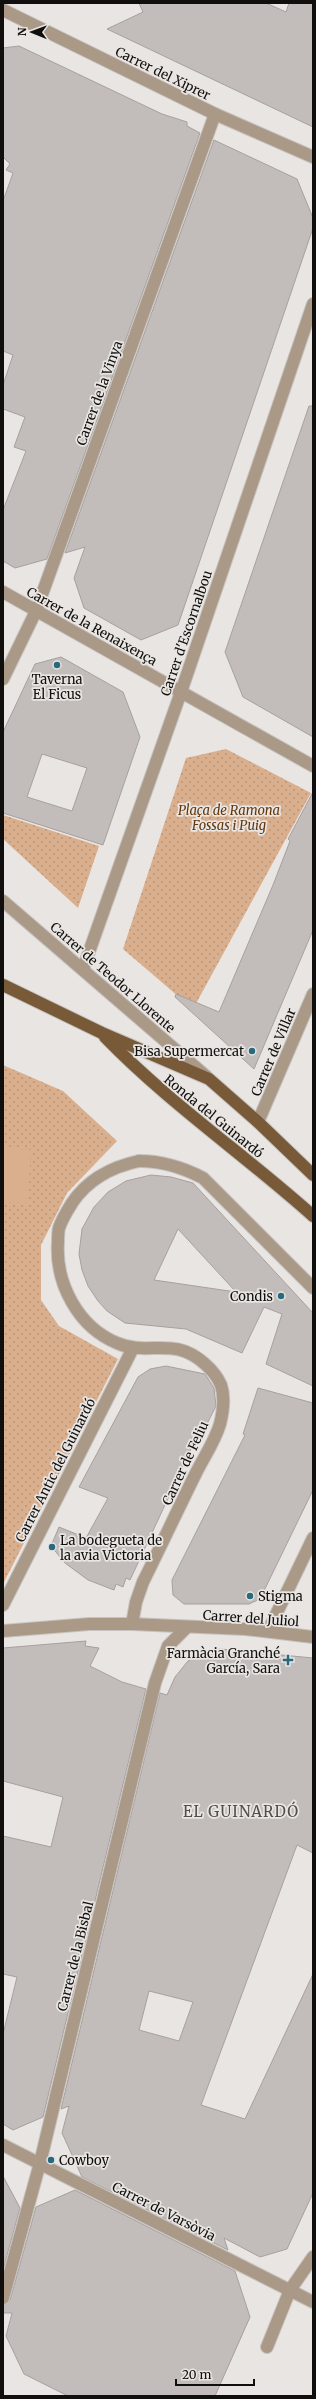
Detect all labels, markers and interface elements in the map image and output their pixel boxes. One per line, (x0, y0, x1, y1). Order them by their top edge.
north arrow (12, 12, 52, 52)
text: N (15, 27, 29, 36)
street label: Carrer del Xiprer (112, 43, 213, 104)
street label: Carrer de la Vinya (73, 339, 126, 448)
street label: Carrer d'Escornalbou (157, 568, 216, 698)
street label: Carrer de la Renaixença (24, 583, 160, 669)
marker: Taverna El Ficus (52, 660, 62, 670)
place label: Taverna El Ficus (31, 671, 83, 703)
park label: Plaça de Ramona Fossas i Puig (178, 802, 280, 834)
street label: Carrer de Teodor Llorente (47, 918, 179, 1037)
street label: Carrer de Villar (247, 1005, 300, 1099)
place label: Bisa Supermercat (134, 1043, 244, 1060)
marker: Bisa Supermercat (247, 1046, 257, 1056)
street label: Ronda del Guinardó (160, 1071, 267, 1162)
place label: Condis (230, 1288, 273, 1305)
marker: Condis (276, 1291, 286, 1301)
street label: Carrer Antic del Guinardó (12, 1395, 99, 1545)
street label: Carrer de Feliu (159, 1418, 212, 1508)
place label: La bodegueta de la avia Victoria (60, 1532, 162, 1564)
marker: La bodegueta de la avia Victoria (47, 1542, 57, 1552)
place label: Stigma (258, 1588, 303, 1605)
marker: Stigma (245, 1591, 255, 1601)
street label: Carrer del Juliol (202, 1607, 300, 1630)
place label: Farmàcia Granché García, Sara (167, 1645, 280, 1677)
marker: Farmàcia Granché García, Sara (283, 1655, 293, 1665)
district label: EL GUINARDÓ (183, 1801, 299, 1821)
street label: Carrer de la Bisbal (54, 1899, 97, 2013)
place label: Cowboy (59, 2152, 109, 2169)
marker: Cowboy (46, 2155, 56, 2165)
street label: Carrer de Varsòvia (109, 2178, 218, 2245)
scale bar (176, 2361, 254, 2387)
text: 20 m (182, 2367, 211, 2382)

